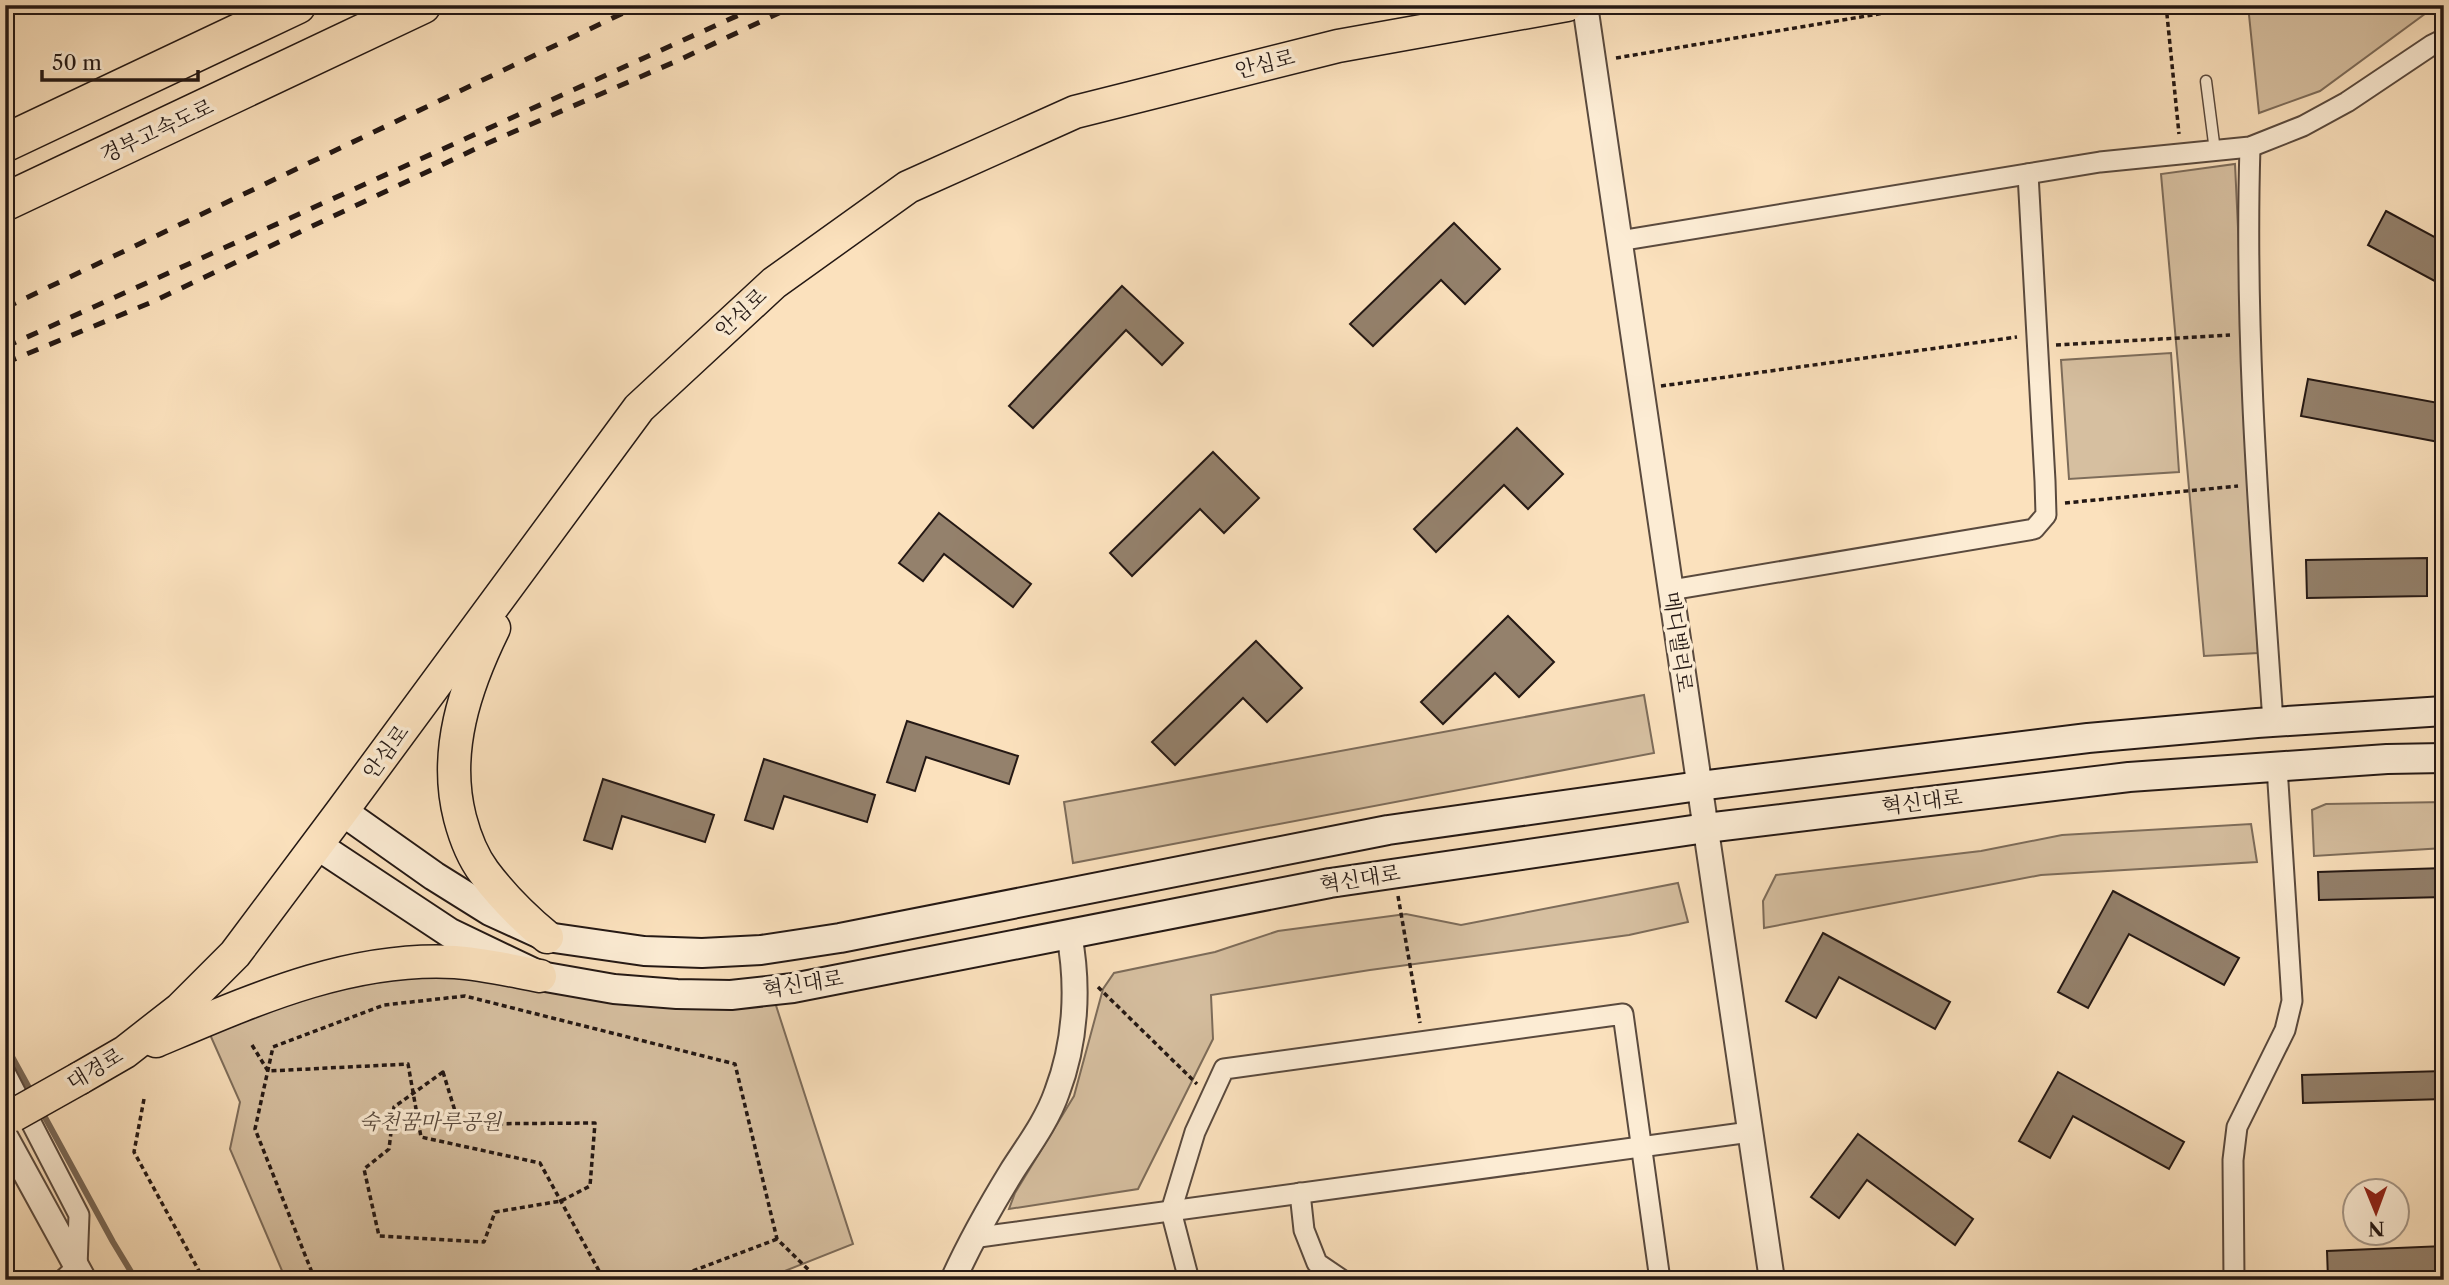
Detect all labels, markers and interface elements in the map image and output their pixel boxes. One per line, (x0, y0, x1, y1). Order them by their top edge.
scale bar (42, 38, 198, 82)
street label: 안심로 (1232, 44, 1297, 83)
text: 50 m (52, 50, 102, 75)
street label: 경부고속도로 (96, 93, 217, 168)
street label: 안심로 (710, 283, 771, 343)
street label: 메디밸리로 (1659, 590, 1698, 694)
street label: 안심로 (358, 720, 414, 784)
street label: 혁신대로 (1880, 784, 1964, 819)
street label: 혁신대로 (1318, 860, 1402, 897)
street label: 혁신대로 (761, 965, 845, 1002)
street label: 대경로 (62, 1042, 127, 1095)
park label: 숙천꿈마루공원 (359, 1109, 503, 1134)
north arrow (2340, 1176, 2410, 1246)
text: N (2368, 1217, 2385, 1240)

